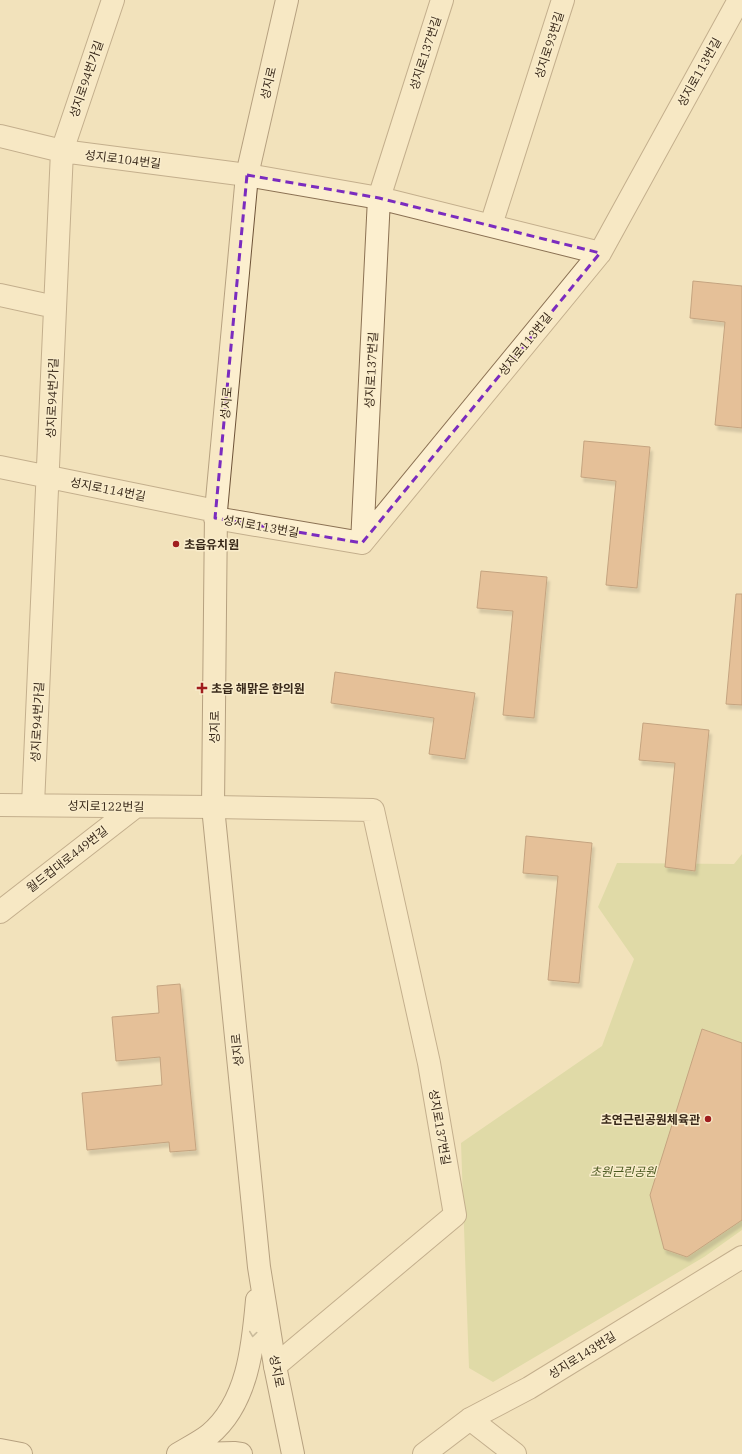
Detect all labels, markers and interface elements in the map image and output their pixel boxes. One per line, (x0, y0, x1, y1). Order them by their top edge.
street label: 성지로93번길 (531, 10, 567, 80)
street label: 성지로137번길 (406, 14, 444, 92)
street label: 성지로113번길 (674, 35, 724, 109)
street label: 성지로94번가길 (66, 38, 106, 120)
street label: 성지로 (257, 65, 279, 101)
street label: 성지로104번길 (84, 147, 162, 171)
street label: 성지로113번길 (495, 309, 555, 379)
street label: 성지로137번길 (362, 331, 380, 409)
street label: 성지로94번가길 (43, 357, 61, 439)
street label: 성지로 (217, 386, 235, 420)
street label: 성지로114번길 (69, 474, 147, 504)
street label: 성지로113번길 (222, 512, 300, 540)
place label: 초읍유치원 (184, 537, 239, 552)
marker: 초읍유치원 (171, 539, 181, 549)
street label: 성지로94번가길 (27, 681, 47, 763)
place label: 초읍 해맑은 한의원 (211, 681, 305, 696)
marker: 초읍 해맑은 한의원 (196, 682, 208, 694)
street label: 성지로 (207, 710, 222, 744)
street label: 성지로122번길 (67, 798, 145, 814)
street label: 월드컵대로449번길 (23, 823, 111, 895)
street label: 성지로 (228, 1033, 246, 1067)
street label: 성지로137번길 (426, 1088, 454, 1166)
place label: 초연근린공원체육관 (601, 1112, 700, 1127)
marker: 초연근린공원체육관 (703, 1114, 713, 1124)
park label: 초원근린공원 (590, 1164, 657, 1179)
street label: 성지로143번길 (545, 1328, 619, 1382)
one-way arrow (249, 1331, 258, 1337)
street label: 성지로 (266, 1353, 288, 1389)

